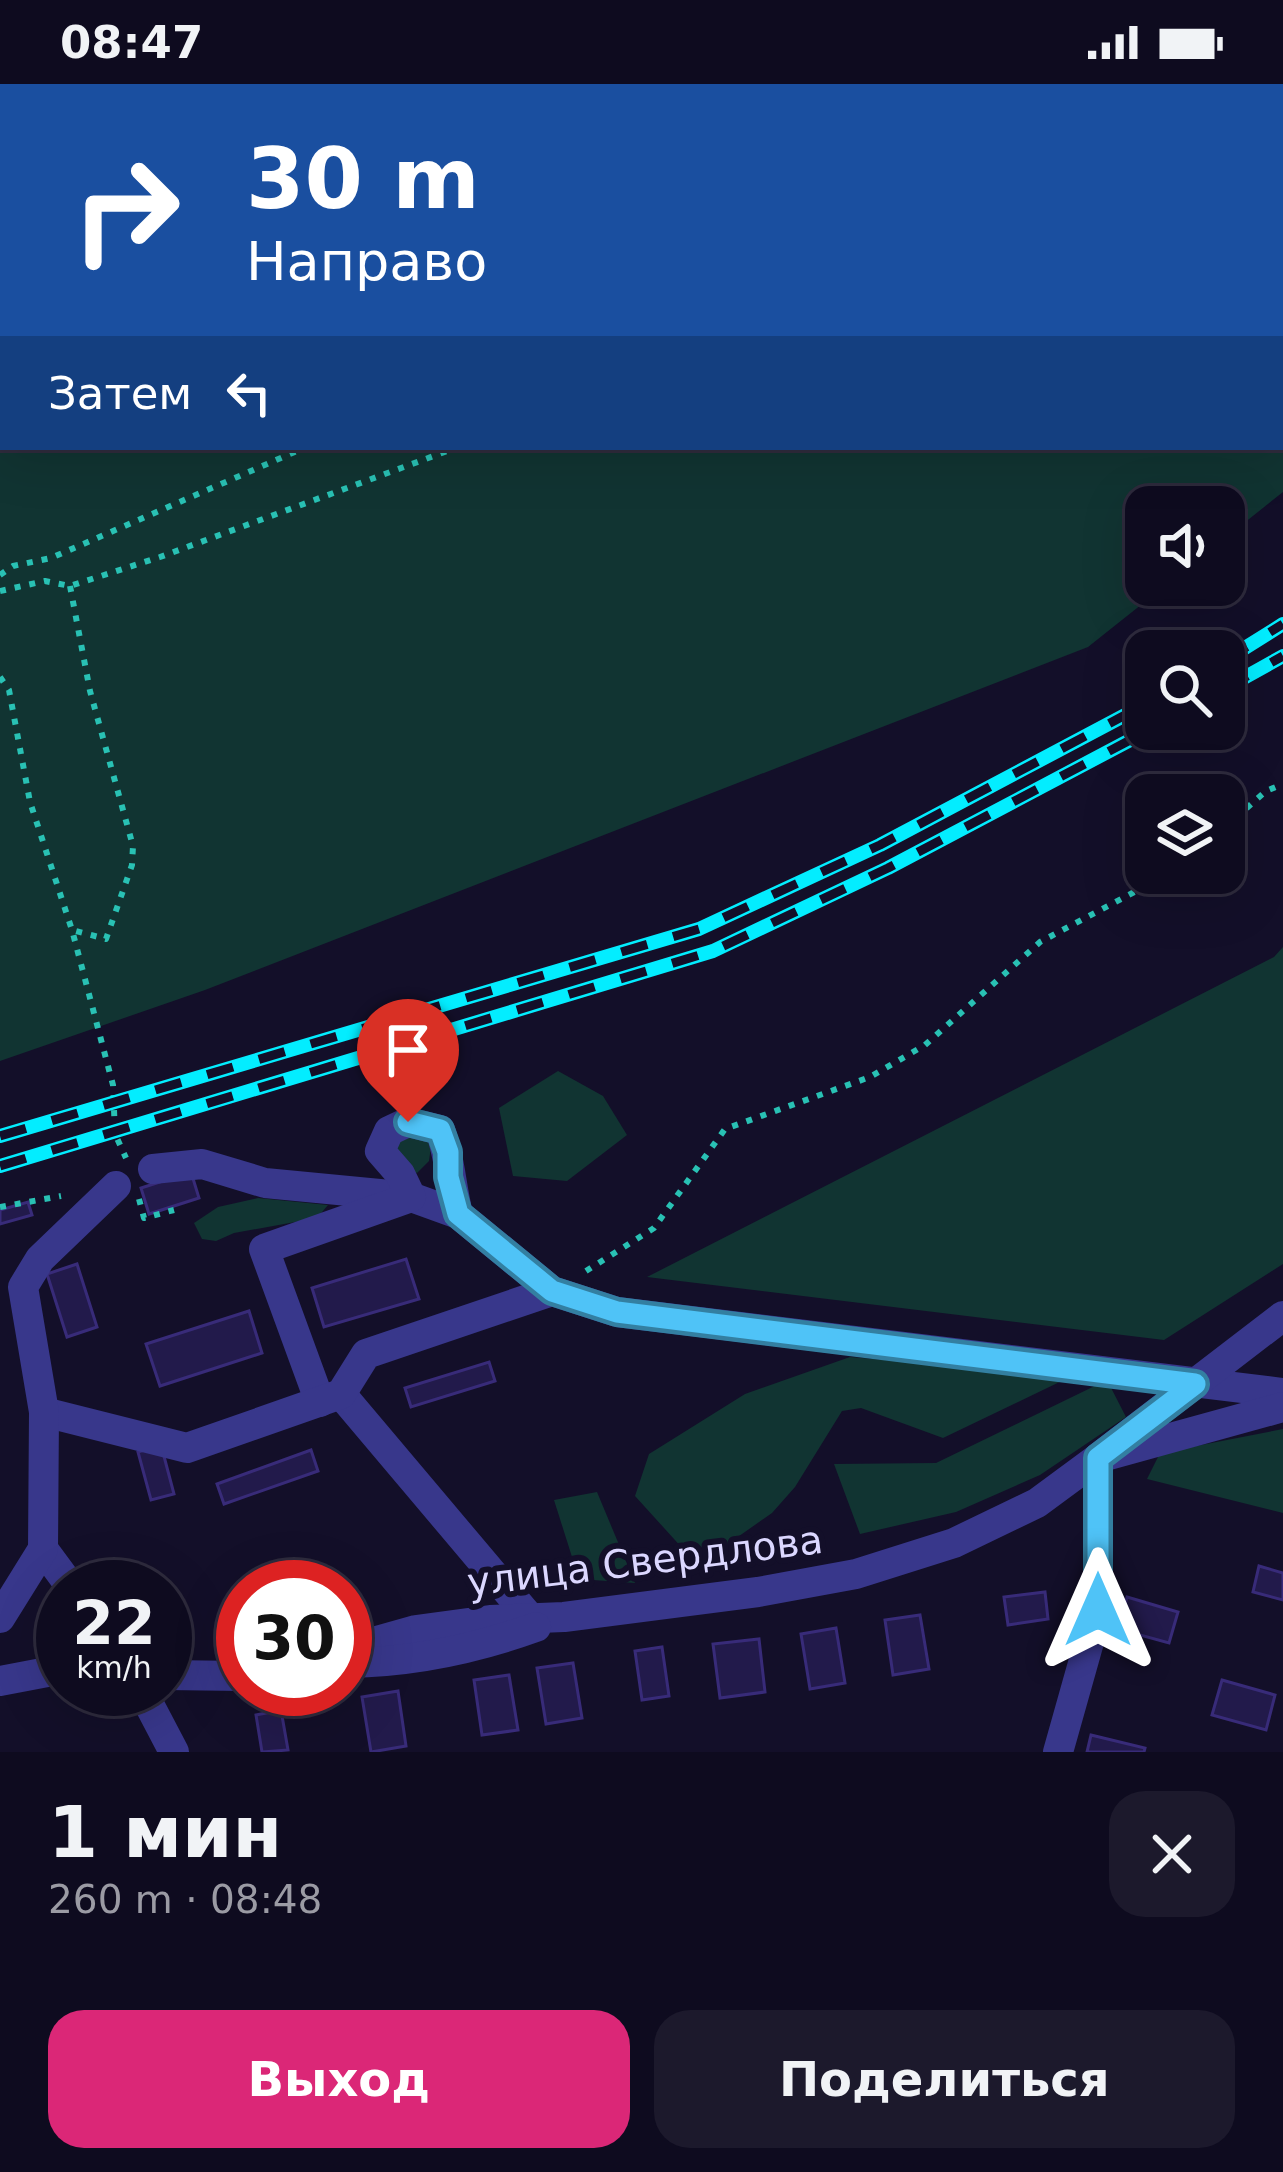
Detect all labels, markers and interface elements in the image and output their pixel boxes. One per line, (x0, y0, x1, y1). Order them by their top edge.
text: 08:47 (60, 16, 203, 69)
text: 30 m (246, 130, 480, 228)
icon: right (48, 132, 204, 288)
text: Направо (246, 230, 487, 293)
icon: left (216, 360, 282, 426)
text: Затем (48, 367, 192, 420)
map controls (1125, 486, 1245, 894)
button: sound (1125, 486, 1245, 606)
button: search (1125, 630, 1245, 750)
button: layers (1125, 774, 1245, 894)
pin (357, 999, 459, 1122)
icon: arrive (375, 1017, 441, 1083)
street label: улица Свердлова (465, 1517, 825, 1605)
position arrow (1035, 1547, 1161, 1673)
speed limit sign: 30 (216, 1560, 372, 1716)
text: 22 (72, 1588, 156, 1658)
text: km/h (76, 1650, 152, 1685)
text: 1 мин (48, 1790, 282, 1874)
button: close (1109, 1791, 1235, 1917)
text: 260 m · 08:48 (48, 1877, 322, 1922)
button: Выход (48, 2010, 630, 2148)
button: Поделиться (654, 2010, 1235, 2148)

